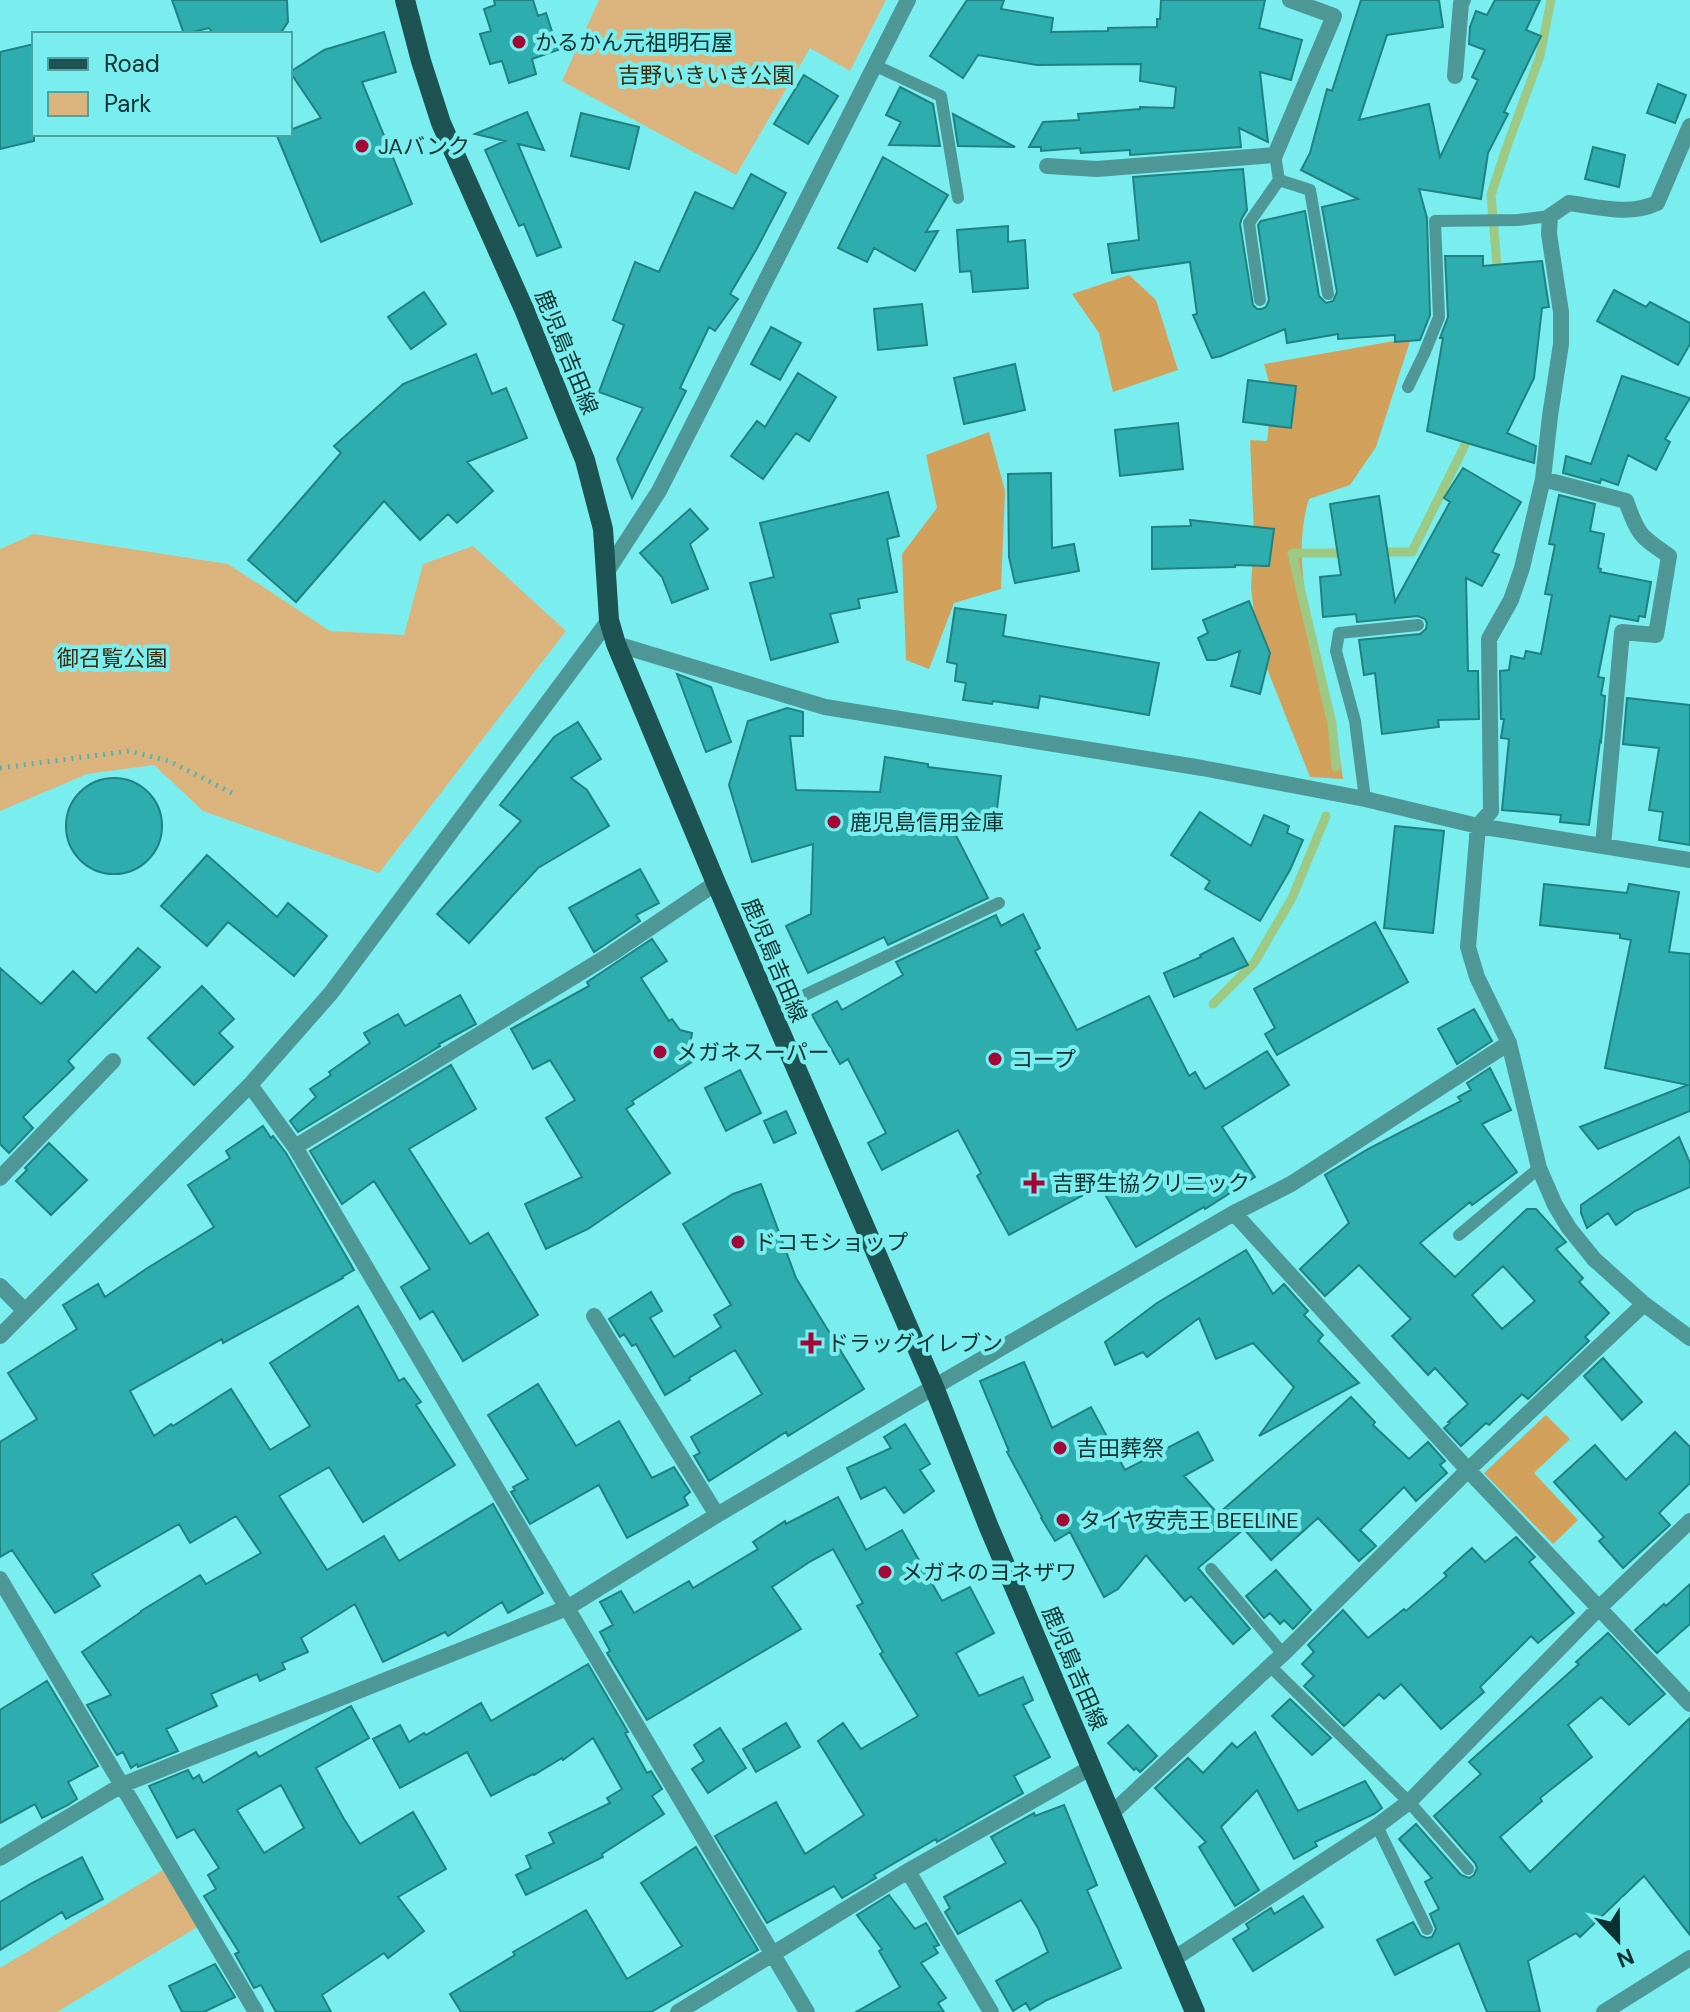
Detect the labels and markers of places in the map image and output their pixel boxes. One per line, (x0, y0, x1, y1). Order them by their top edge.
place label: かるかん元祖明石屋 (535, 28, 733, 57)
marker: かるかん元祖明石屋 (510, 33, 528, 51)
place label: JAバンク (378, 132, 470, 161)
marker: JAバンク (353, 137, 371, 155)
place label: 鹿児島信用金庫 (850, 808, 1004, 837)
marker: 鹿児島信用金庫 (825, 813, 843, 831)
place label: メガネスーパー (676, 1038, 830, 1067)
marker: メガネスーパー (651, 1043, 669, 1061)
place label: コープ (1011, 1045, 1076, 1074)
marker: コープ (986, 1050, 1004, 1068)
place label: 吉野生協クリニック (1052, 1169, 1250, 1198)
marker: 吉野生協クリニック (1023, 1172, 1045, 1194)
place label: ドコモショップ (754, 1228, 908, 1257)
marker: ドコモショップ (729, 1233, 747, 1251)
place label: ドラッグイレブン (827, 1329, 1003, 1358)
marker: ドラッグイレブン (802, 1334, 820, 1352)
place label: 吉田葬祭 (1076, 1434, 1164, 1463)
marker: 吉田葬祭 (1051, 1439, 1069, 1457)
place label: タイヤ安売王 BEELINE (1079, 1506, 1299, 1535)
marker: タイヤ安売王 BEELINE (1054, 1511, 1072, 1529)
place label: メガネのヨネザワ (901, 1558, 1077, 1587)
marker: メガネのヨネザワ (876, 1563, 894, 1581)

